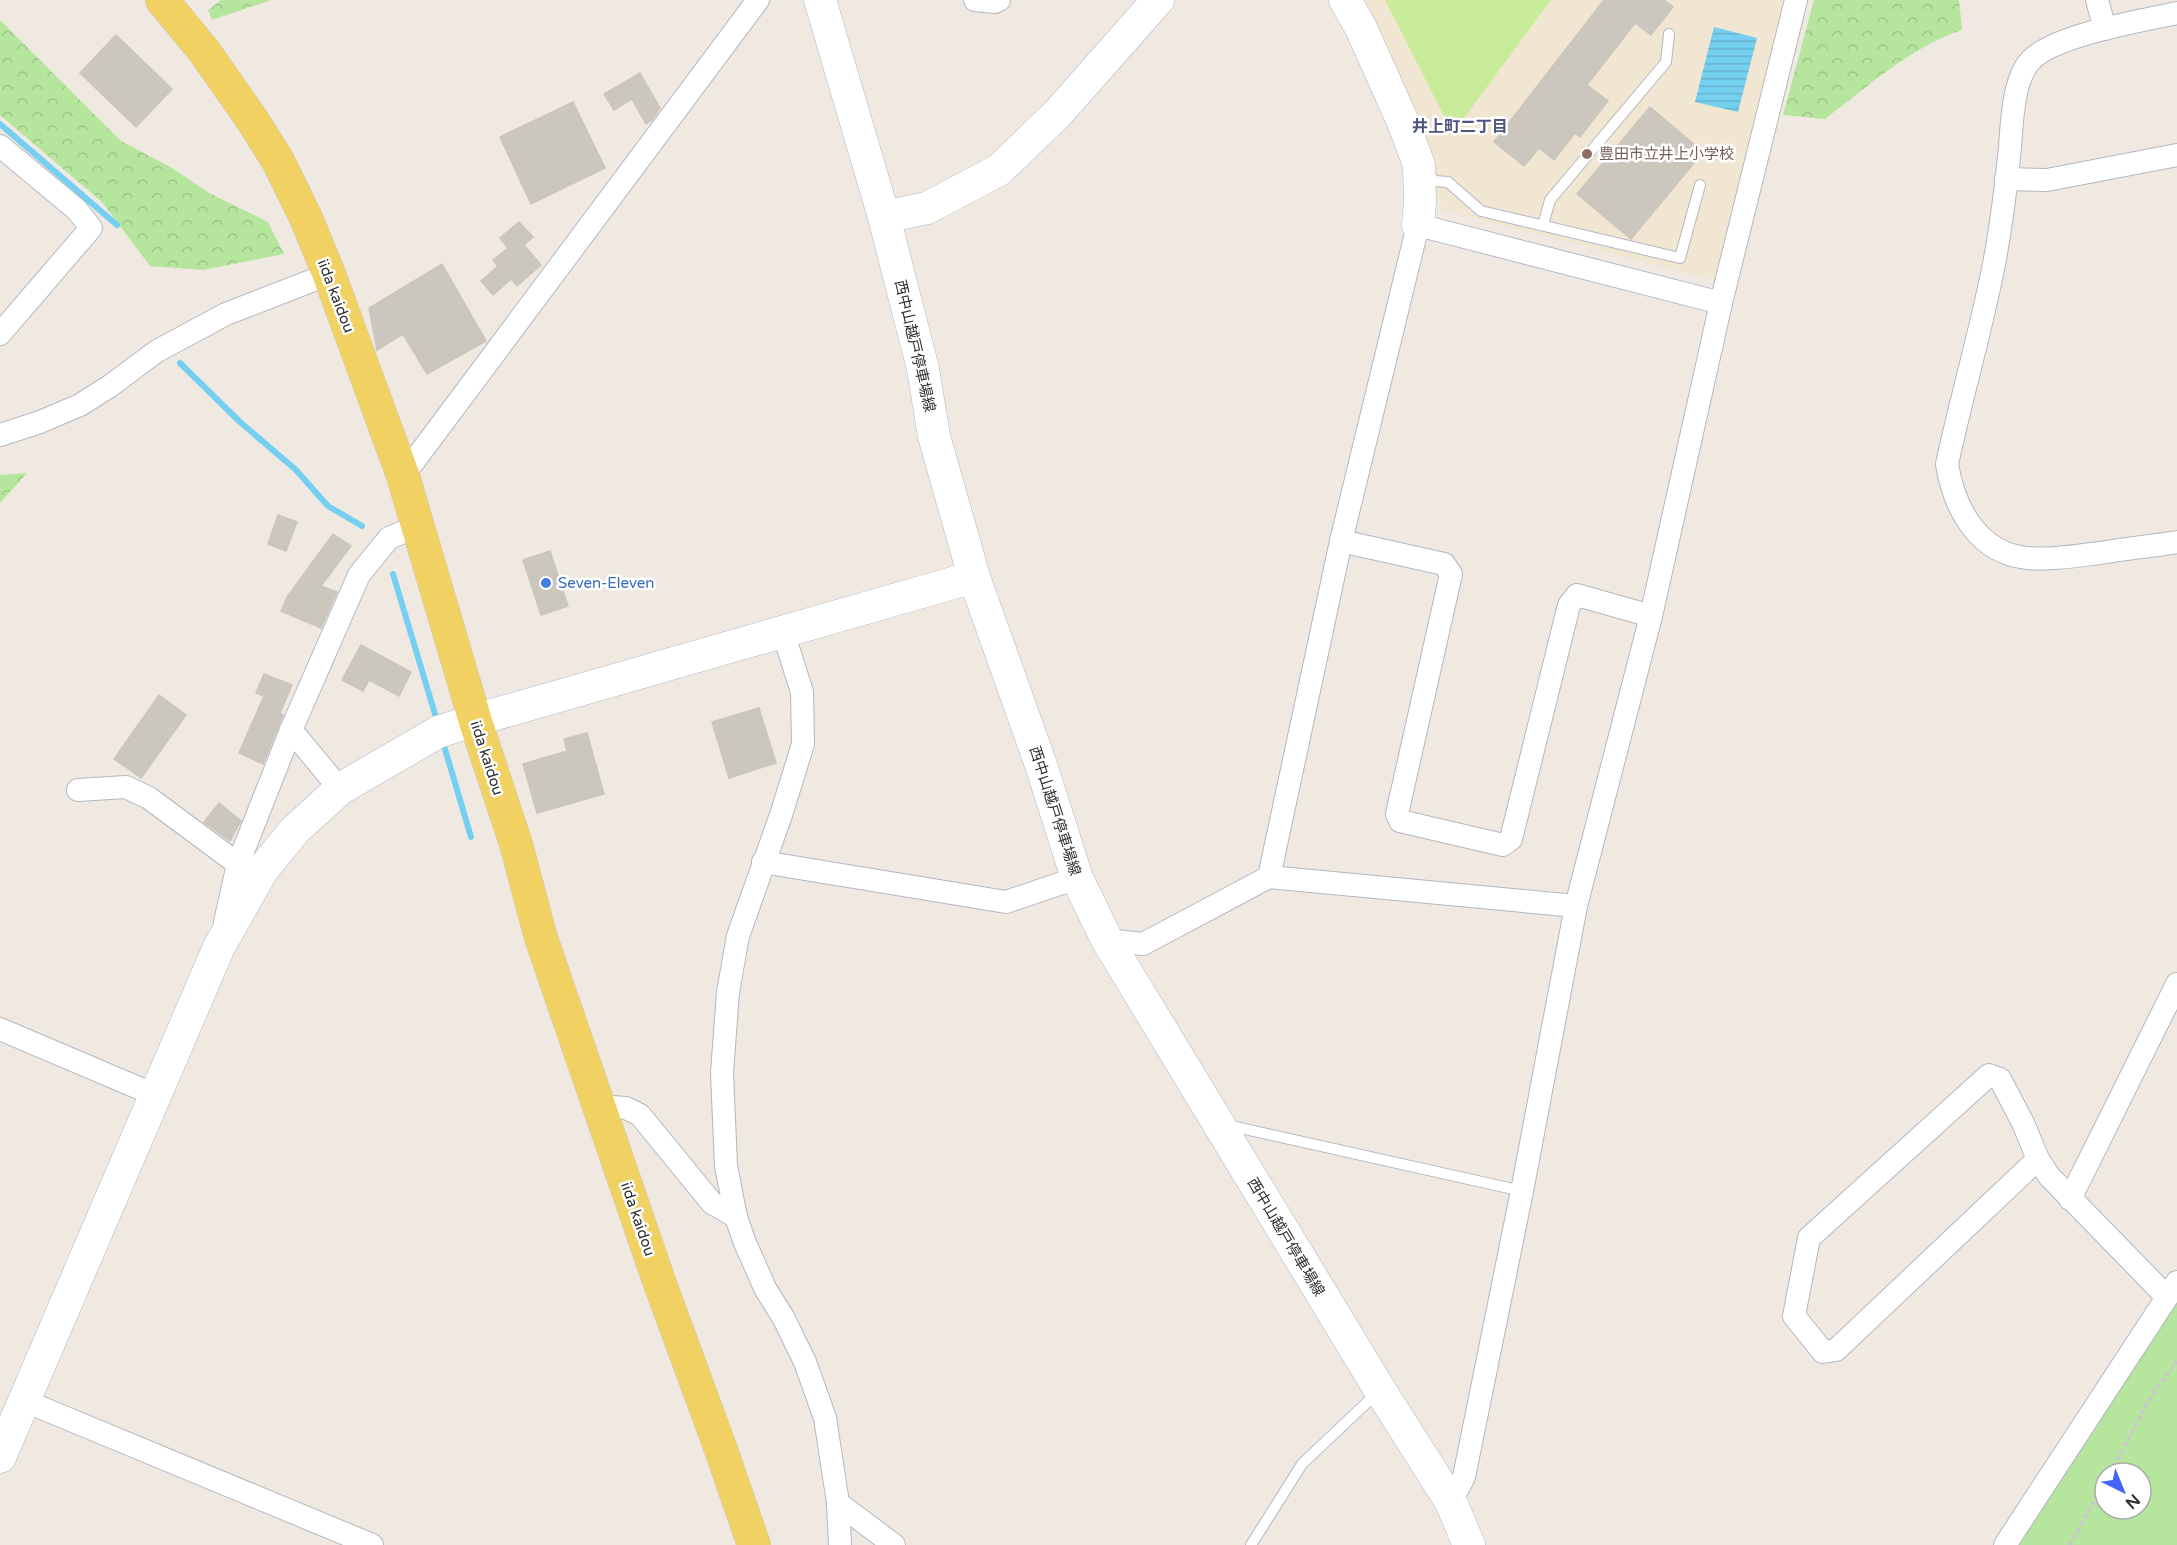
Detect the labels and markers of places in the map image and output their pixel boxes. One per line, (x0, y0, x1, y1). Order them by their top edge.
place label: 豊田市立井上小学校 (1599, 145, 1734, 163)
marker: 豊田市立井上小学校 (1580, 147, 1594, 161)
place label: Seven-Eleven (558, 574, 654, 592)
marker: Seven-Eleven (539, 576, 553, 590)

